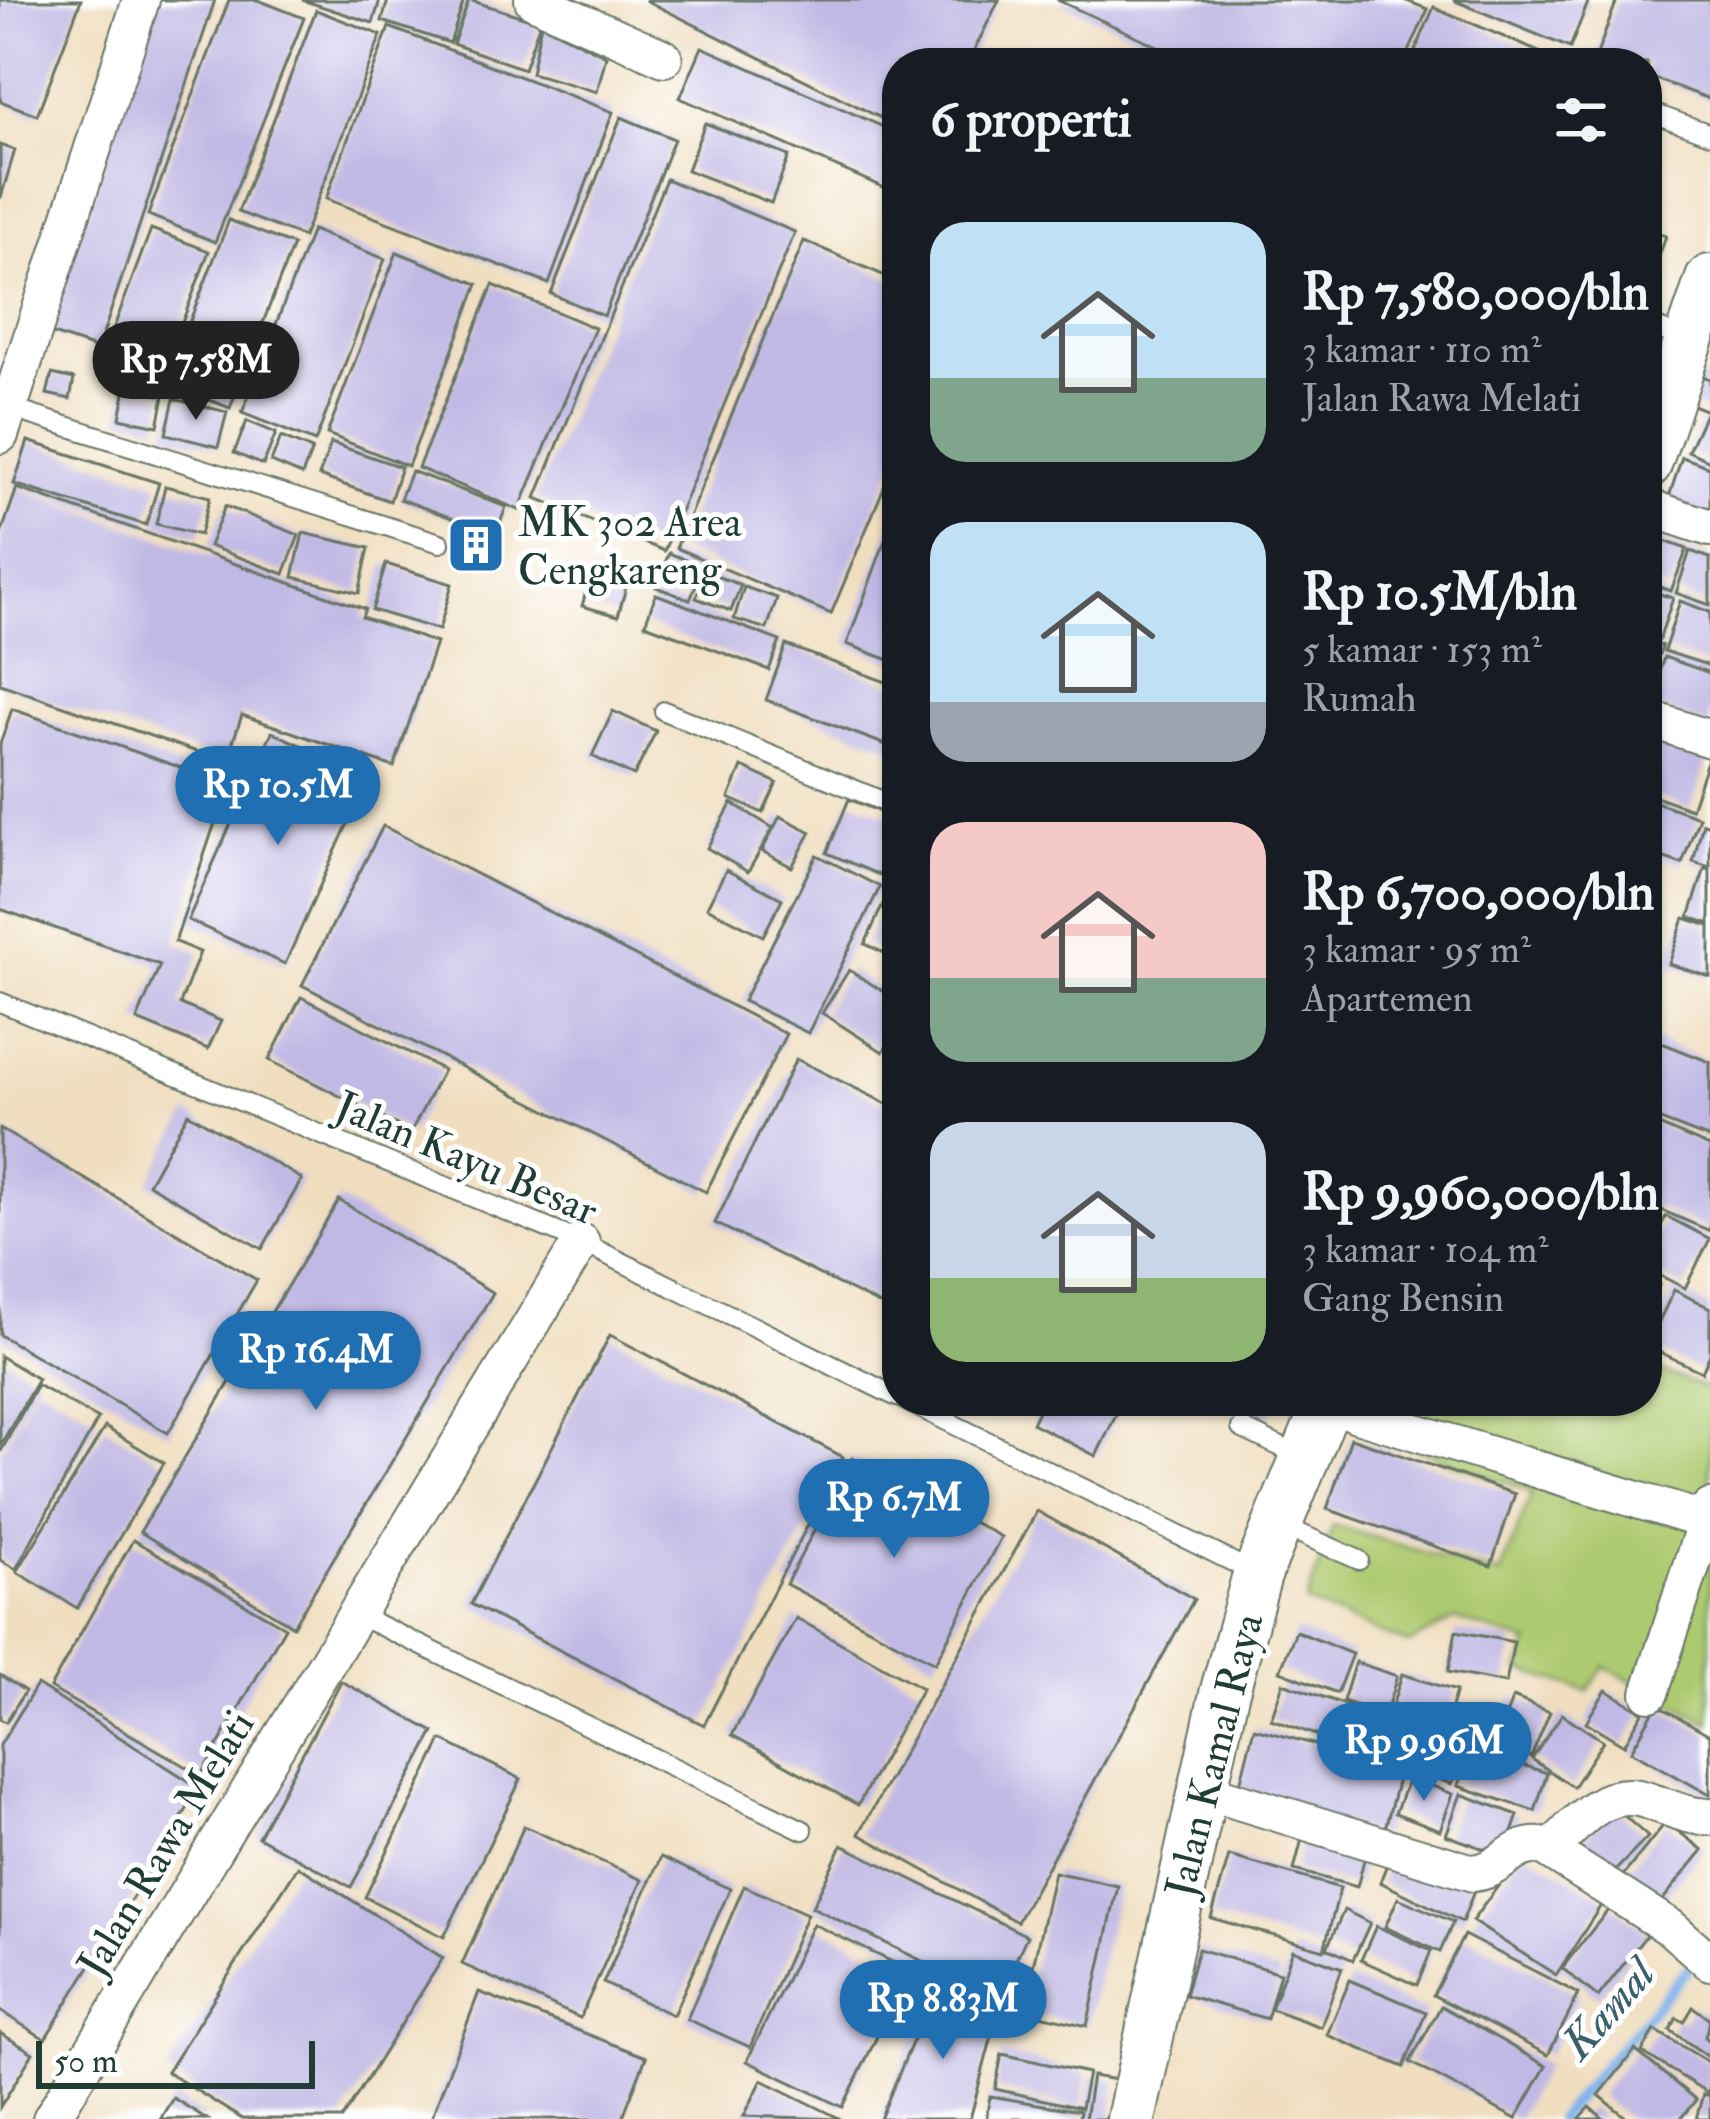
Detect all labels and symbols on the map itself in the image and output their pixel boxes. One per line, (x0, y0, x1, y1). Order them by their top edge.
pin: Rp 7.58M (72, 321, 320, 423)
place label: MK 302 Area Cengkareng (518, 497, 742, 597)
building icon: MK 302 Area Cengkareng (445, 514, 507, 576)
pin: Rp 10.5M (154, 746, 402, 848)
street label: Jalan Kayu Besar (326, 1080, 605, 1238)
pin: Rp 16.4M (192, 1311, 440, 1413)
pin: Rp 6.7M (783, 1459, 1005, 1561)
street label: Jalan Kamal Raya (1154, 1608, 1275, 1904)
street label: Jalan Rawa Melati (66, 1702, 267, 1987)
pin: Rp 9.96M (1300, 1702, 1548, 1804)
water label: Kamal (1548, 1945, 1669, 2073)
pin: Rp 8.83M (819, 1960, 1067, 2062)
scale bar (36, 2035, 315, 2088)

